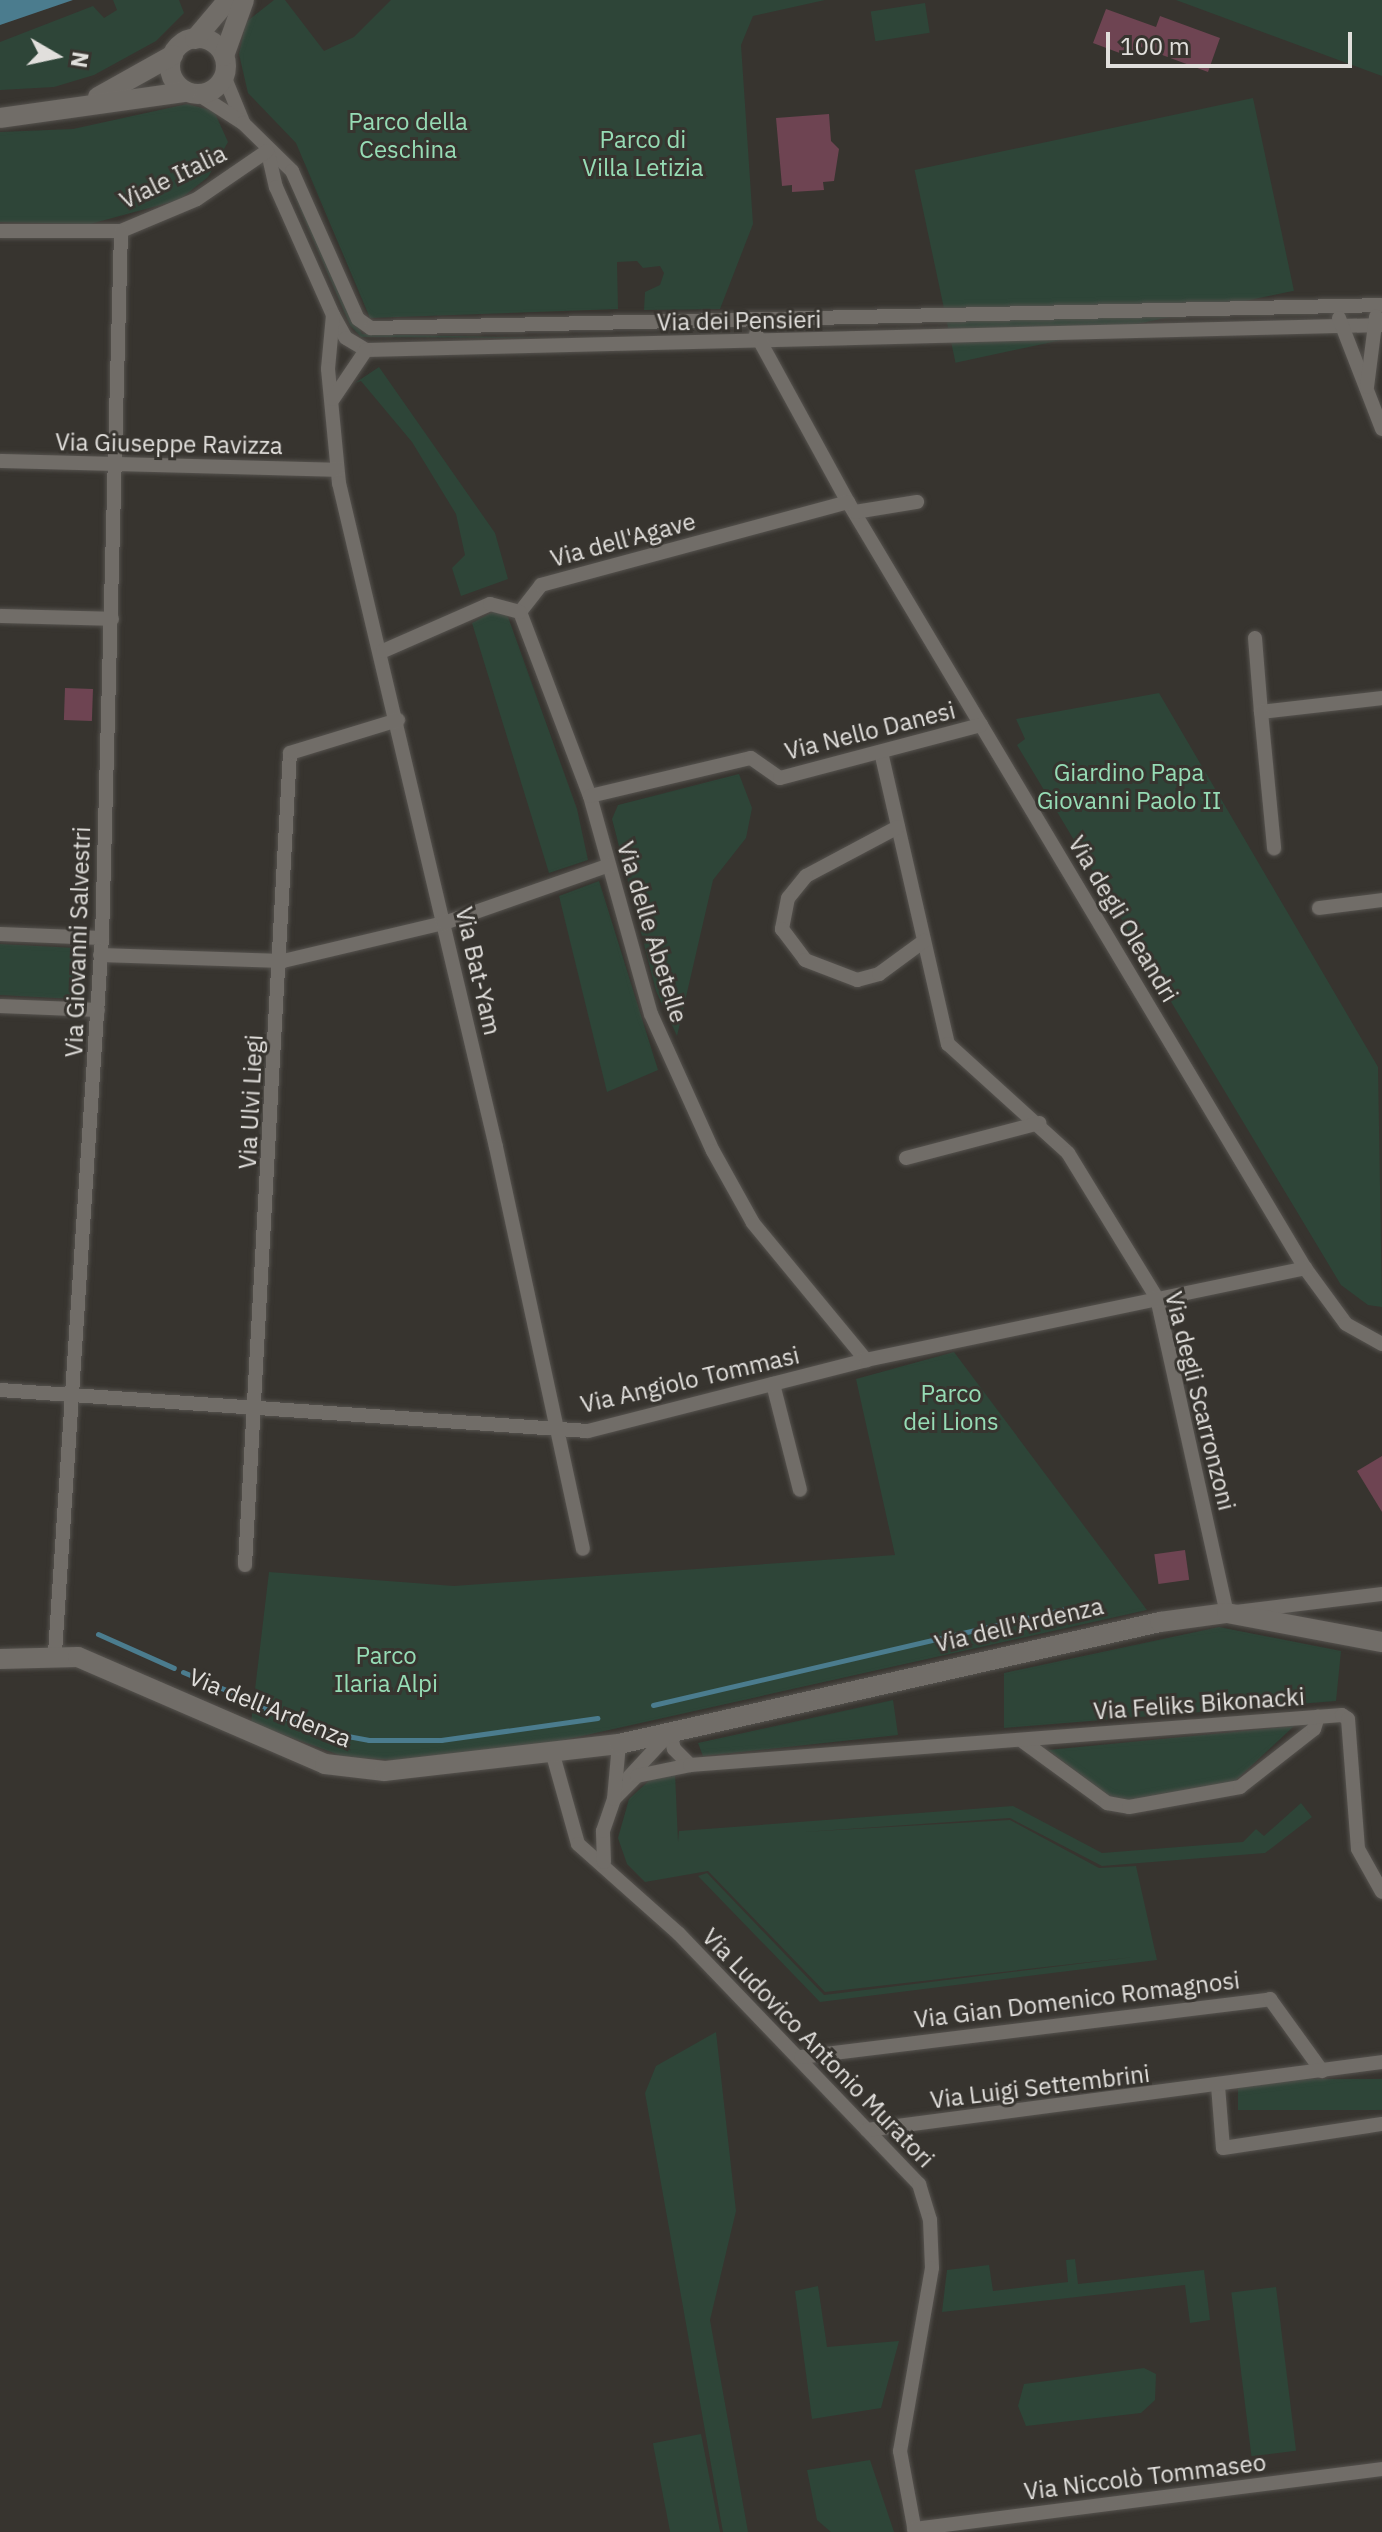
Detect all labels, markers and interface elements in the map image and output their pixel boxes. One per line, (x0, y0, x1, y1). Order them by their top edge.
north arrow (16, 16, 96, 96)
scale bar (1110, 16, 1356, 66)
text: 100 m (1120, 30, 1190, 62)
text: N (65, 50, 96, 70)
park label: Parco della Ceschina (348, 108, 468, 164)
park label: Parco di Villa Letizia (582, 126, 704, 182)
street label: Viale Italia (115, 139, 231, 215)
street label: Via dei Pensieri (657, 305, 821, 337)
street label: Via Giuseppe Ravizza (55, 428, 283, 460)
street label: Via dell'Agave (547, 507, 699, 573)
street label: Via Nello Danesi (782, 696, 958, 766)
park label: Giardino Papa Giovanni Paolo II (1037, 759, 1221, 815)
street label: Via Giovanni Salvestri (60, 826, 96, 1058)
street label: Via degli Oleandri (1062, 831, 1184, 1007)
street label: Via delle Abetelle (611, 838, 693, 1026)
street label: Via Bat-Yam (449, 904, 507, 1038)
street label: Via Ulvi Liegi (233, 1034, 269, 1170)
street label: Via degli Scarronzoni (1159, 1289, 1241, 1513)
street label: Via Angiolo Tommasi (578, 1341, 802, 1419)
park label: Parco dei Lions (903, 1380, 999, 1436)
street label: Via dell'Ardenza (932, 1592, 1106, 1658)
park label: Parco Ilaria Alpi (334, 1642, 438, 1698)
street label: Via dell'Ardenza (185, 1662, 355, 1754)
street label: Via Feliks Bikonacki (1092, 1682, 1306, 1726)
street label: Via Ludovico Antonio Muratori (696, 1922, 940, 2174)
street label: Via Gian Domenico Romagnosi (913, 1966, 1241, 2034)
street label: Via Luigi Settembrini (929, 2059, 1151, 2115)
street label: Via Niccolò Tommaseo (1022, 2448, 1268, 2506)

